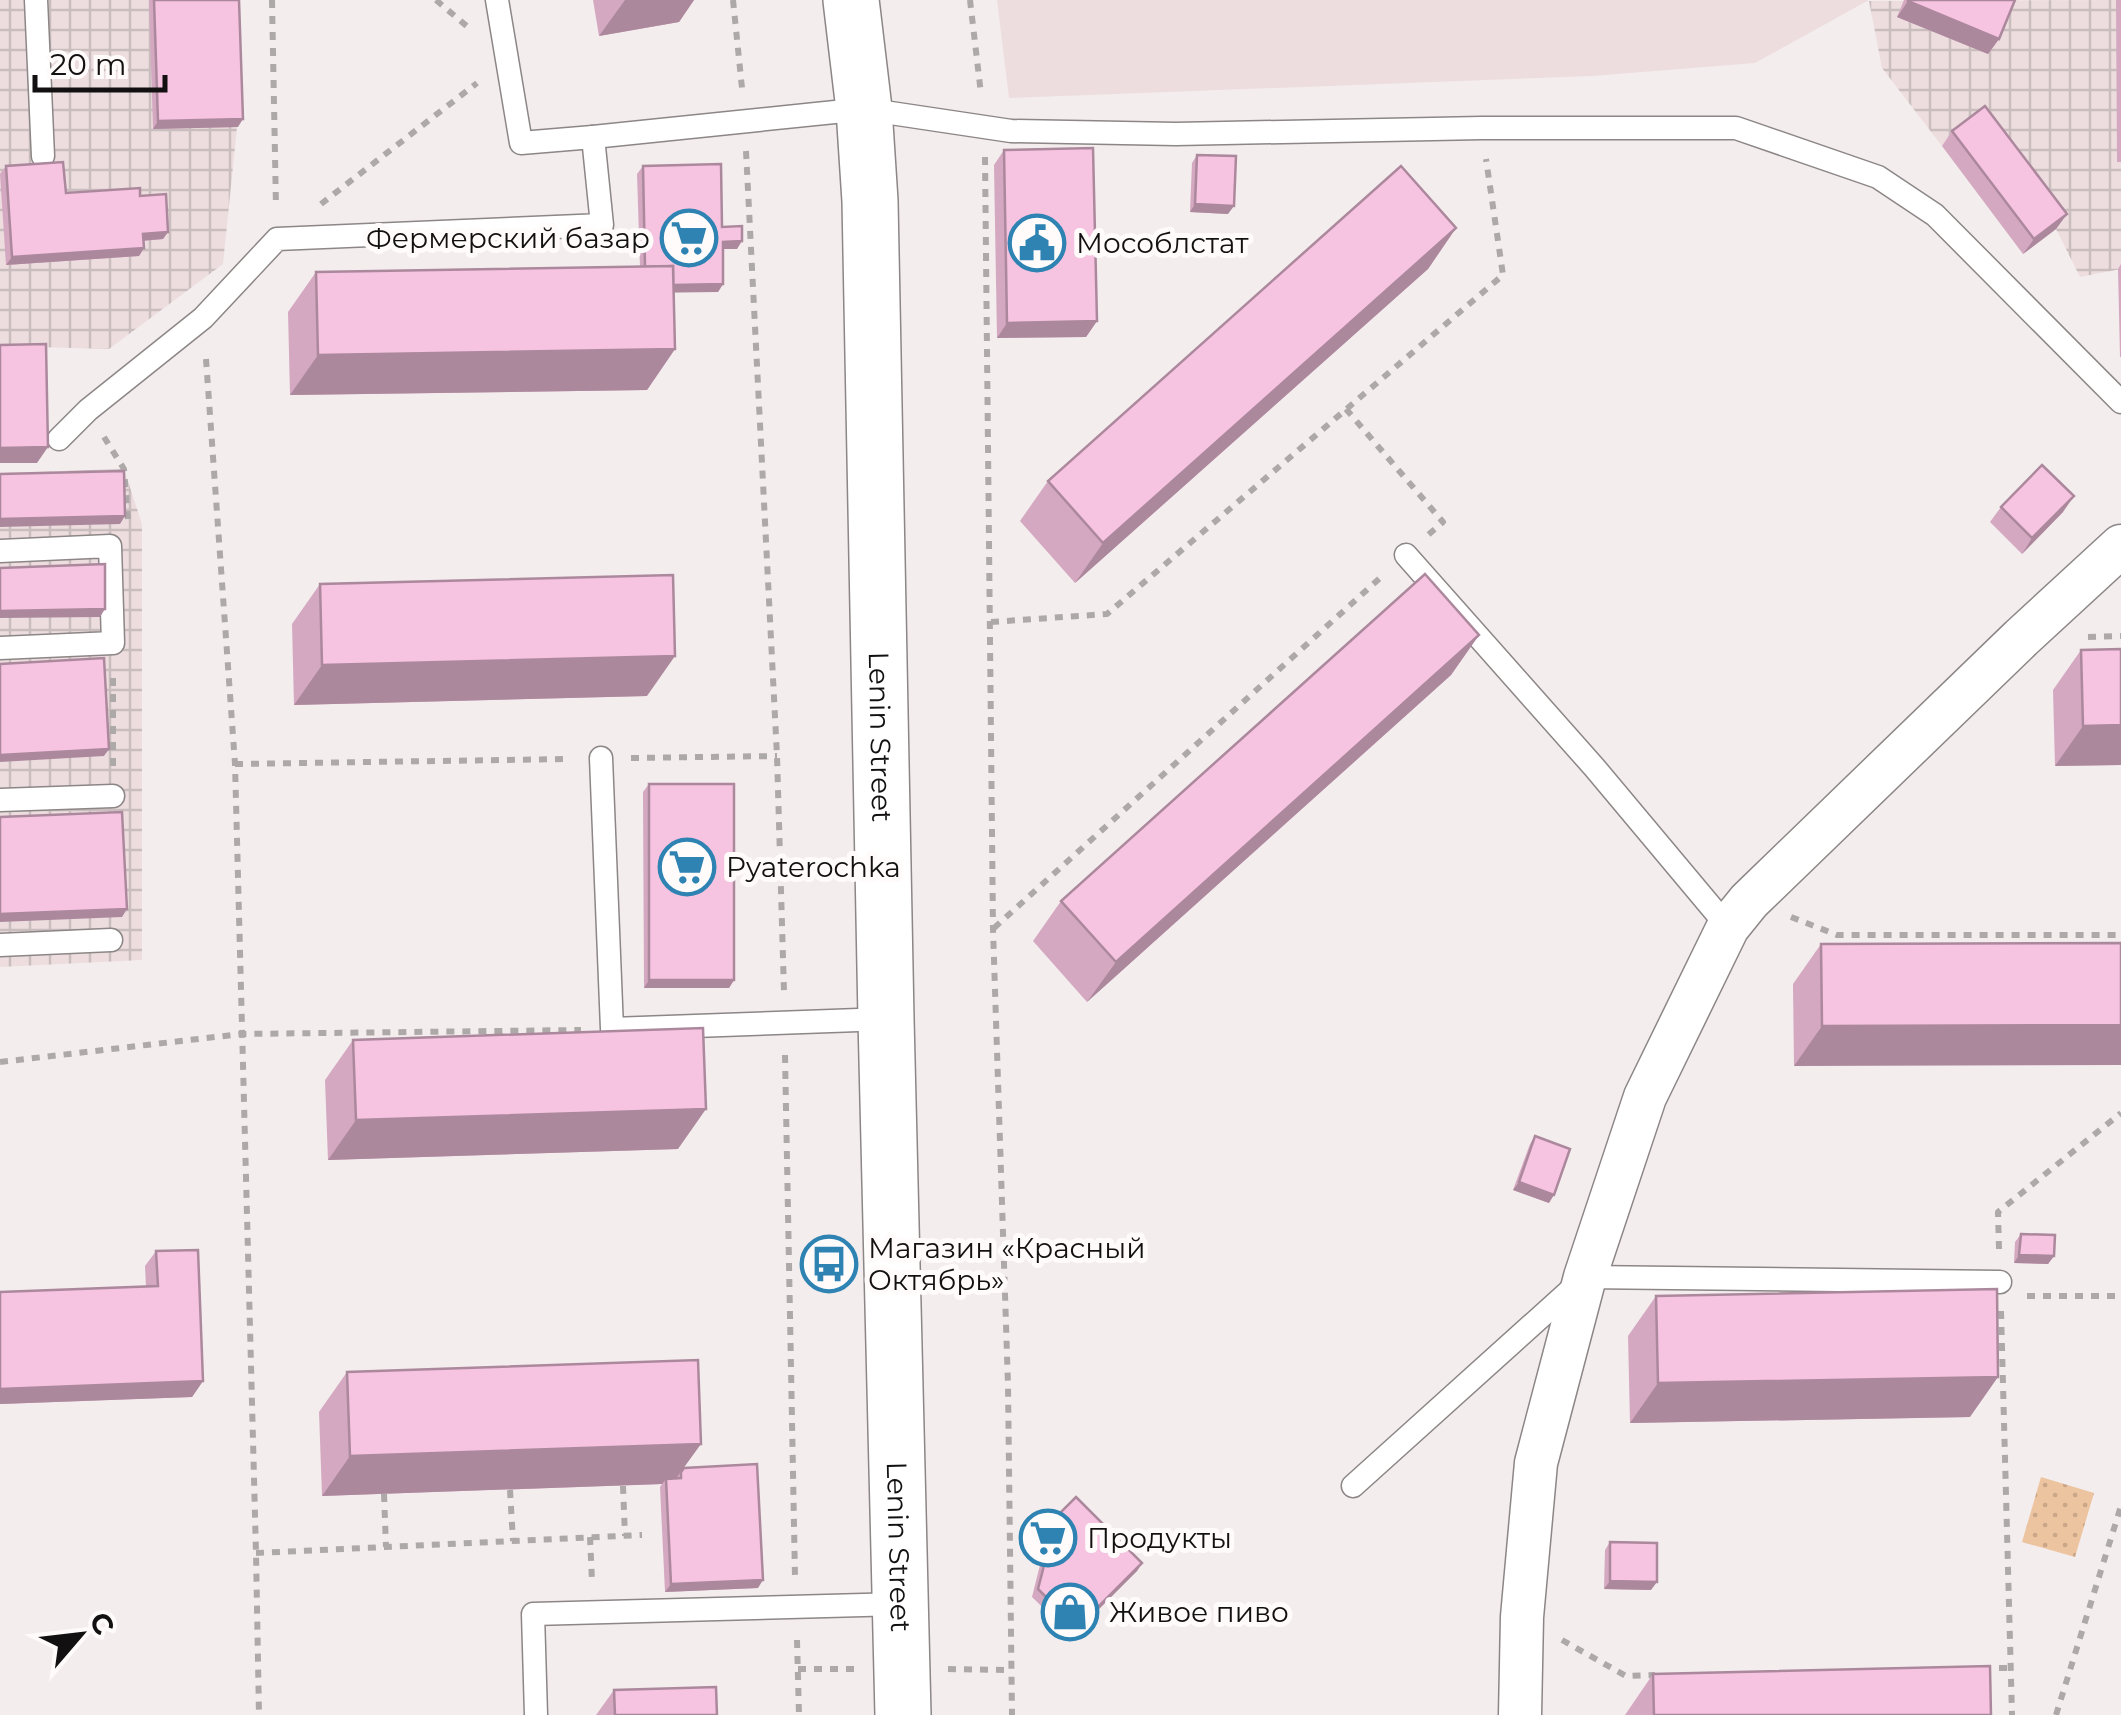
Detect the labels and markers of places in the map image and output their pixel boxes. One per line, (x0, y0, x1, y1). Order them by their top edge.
supermarket icon: Фермерский базар (659, 208, 719, 268)
public building icon: Мособлстат (1007, 213, 1067, 273)
place label: Фермерский базар (366, 221, 650, 255)
place label: Мособлстат (1076, 226, 1249, 260)
supermarket icon: Pyaterochka (657, 837, 717, 897)
place label: Pyaterochka (726, 850, 901, 884)
place label: Магазин «Красный Октябрь» (868, 1231, 1145, 1297)
bus stop icon: Магазин «Красный Октябрь» (799, 1234, 859, 1294)
supermarket icon: Продукты (1018, 1508, 1078, 1568)
place label: Продукты (1087, 1521, 1232, 1555)
shop icon: Живое пиво (1040, 1582, 1100, 1642)
place label: Живое пиво (1109, 1595, 1289, 1629)

